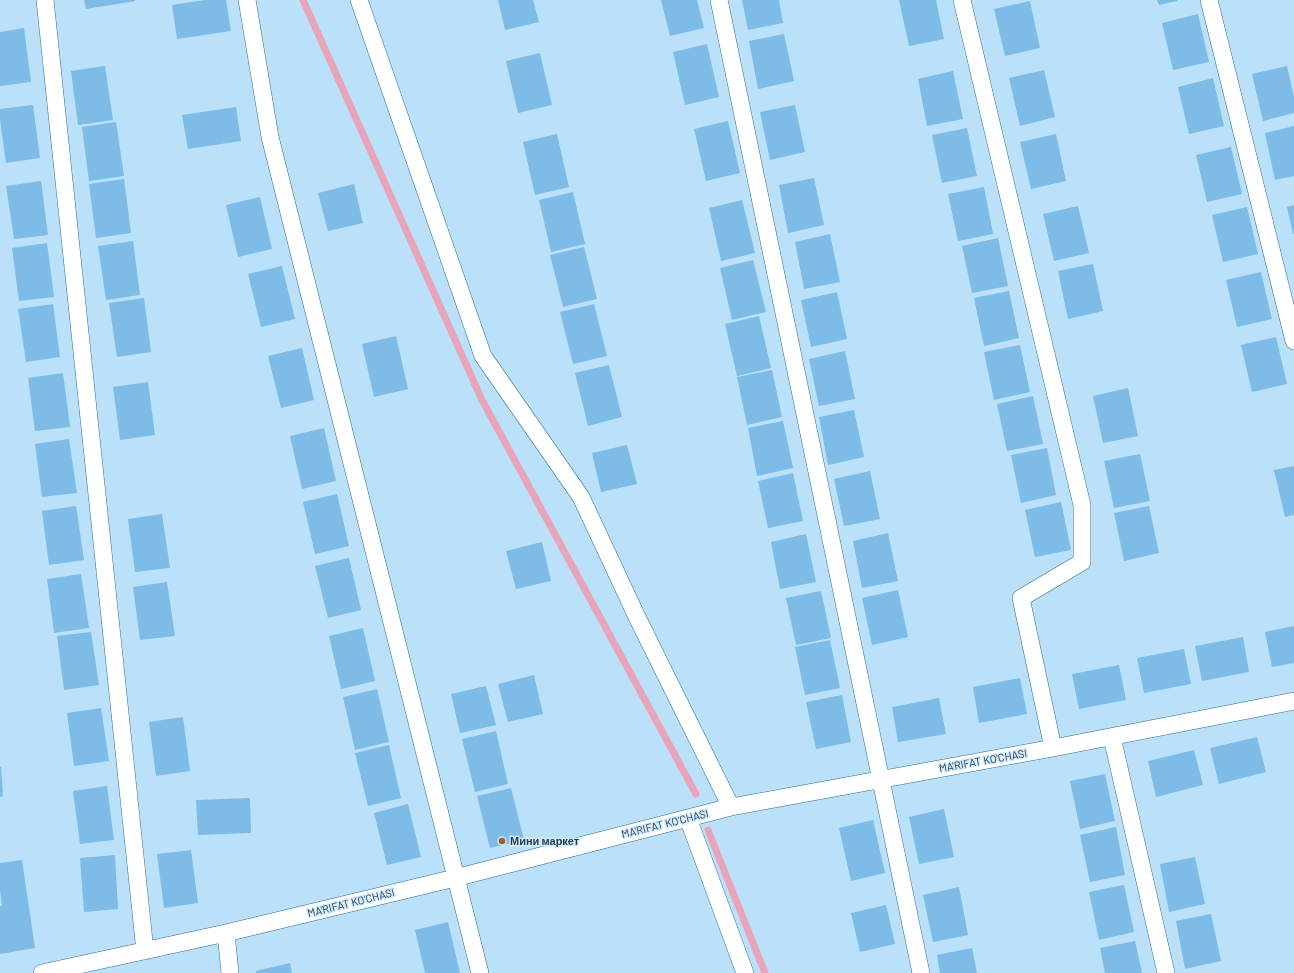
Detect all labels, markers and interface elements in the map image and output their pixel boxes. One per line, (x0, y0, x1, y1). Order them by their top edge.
street label: MA'RIFAT KO'CHASI (938, 747, 1028, 775)
street label: MA'RIFAT KO'CHASI (620, 807, 710, 841)
place label: Мини маркет (510, 834, 579, 848)
marker: Мини маркет (497, 836, 507, 846)
street label: MA'RIFAT KO'CHASI (306, 886, 396, 920)

